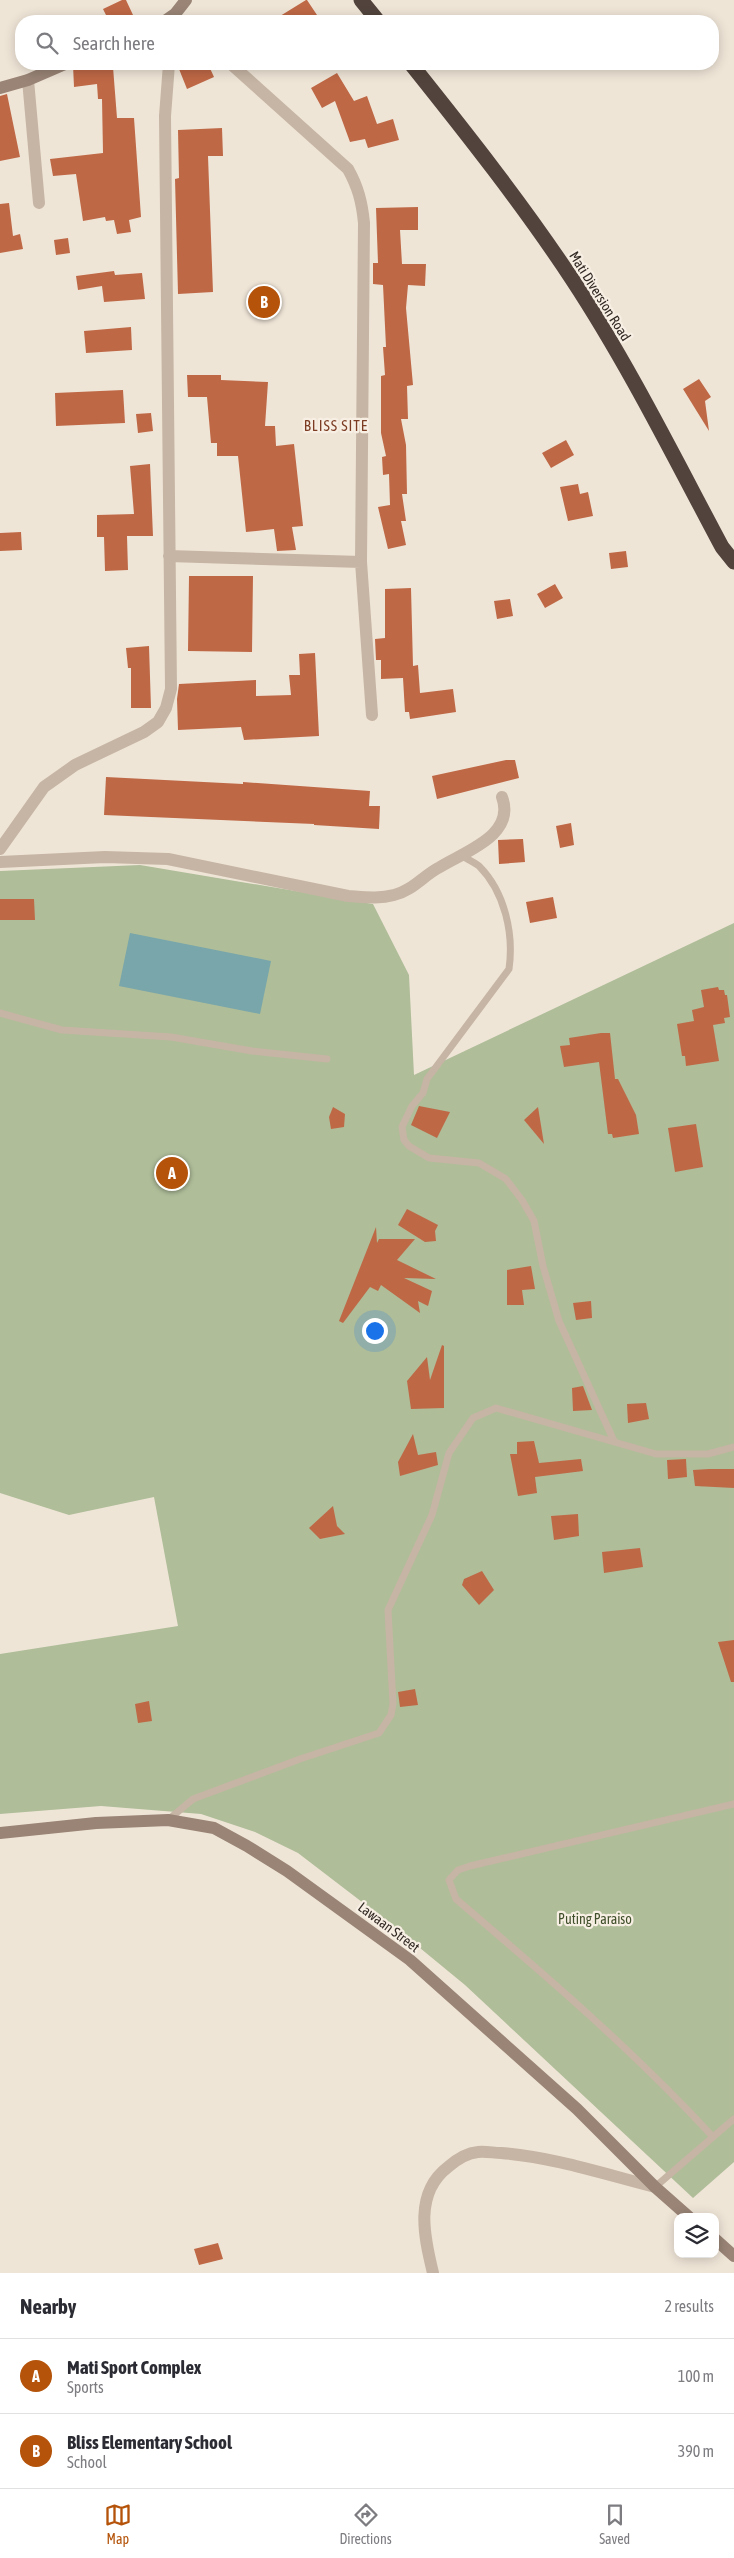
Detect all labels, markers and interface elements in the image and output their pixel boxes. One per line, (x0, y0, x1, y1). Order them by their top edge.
search box (15, 15, 719, 70)
icon: search (33, 29, 61, 57)
text: Search here (73, 32, 155, 54)
street label: Mati Diversion Road (566, 248, 634, 344)
pin: B (248, 283, 280, 321)
district label: BLISS SITE (304, 417, 368, 434)
pin: A (156, 1154, 188, 1192)
your location (362, 1318, 388, 1344)
street label: Lawaan Street (355, 1899, 423, 1955)
park label: Puting Paraiso (558, 1911, 632, 1927)
map controls (674, 2213, 719, 2258)
button: layers (674, 2213, 719, 2258)
text: Nearby (20, 2294, 76, 2318)
text: 2 results (664, 2297, 714, 2315)
text: Mati Sport Complex (67, 2356, 202, 2378)
text: A (32, 2367, 40, 2385)
text: 100 m (678, 2367, 714, 2385)
text: Sports (67, 2378, 104, 2396)
text: Bliss Elementary School (67, 2431, 232, 2453)
text: B (32, 2442, 40, 2460)
text: 390 m (678, 2442, 714, 2460)
text: School (67, 2453, 107, 2471)
tab: Map (104, 2501, 132, 2547)
tab: Directions (339, 2501, 392, 2547)
tab: Saved (599, 2501, 630, 2547)

